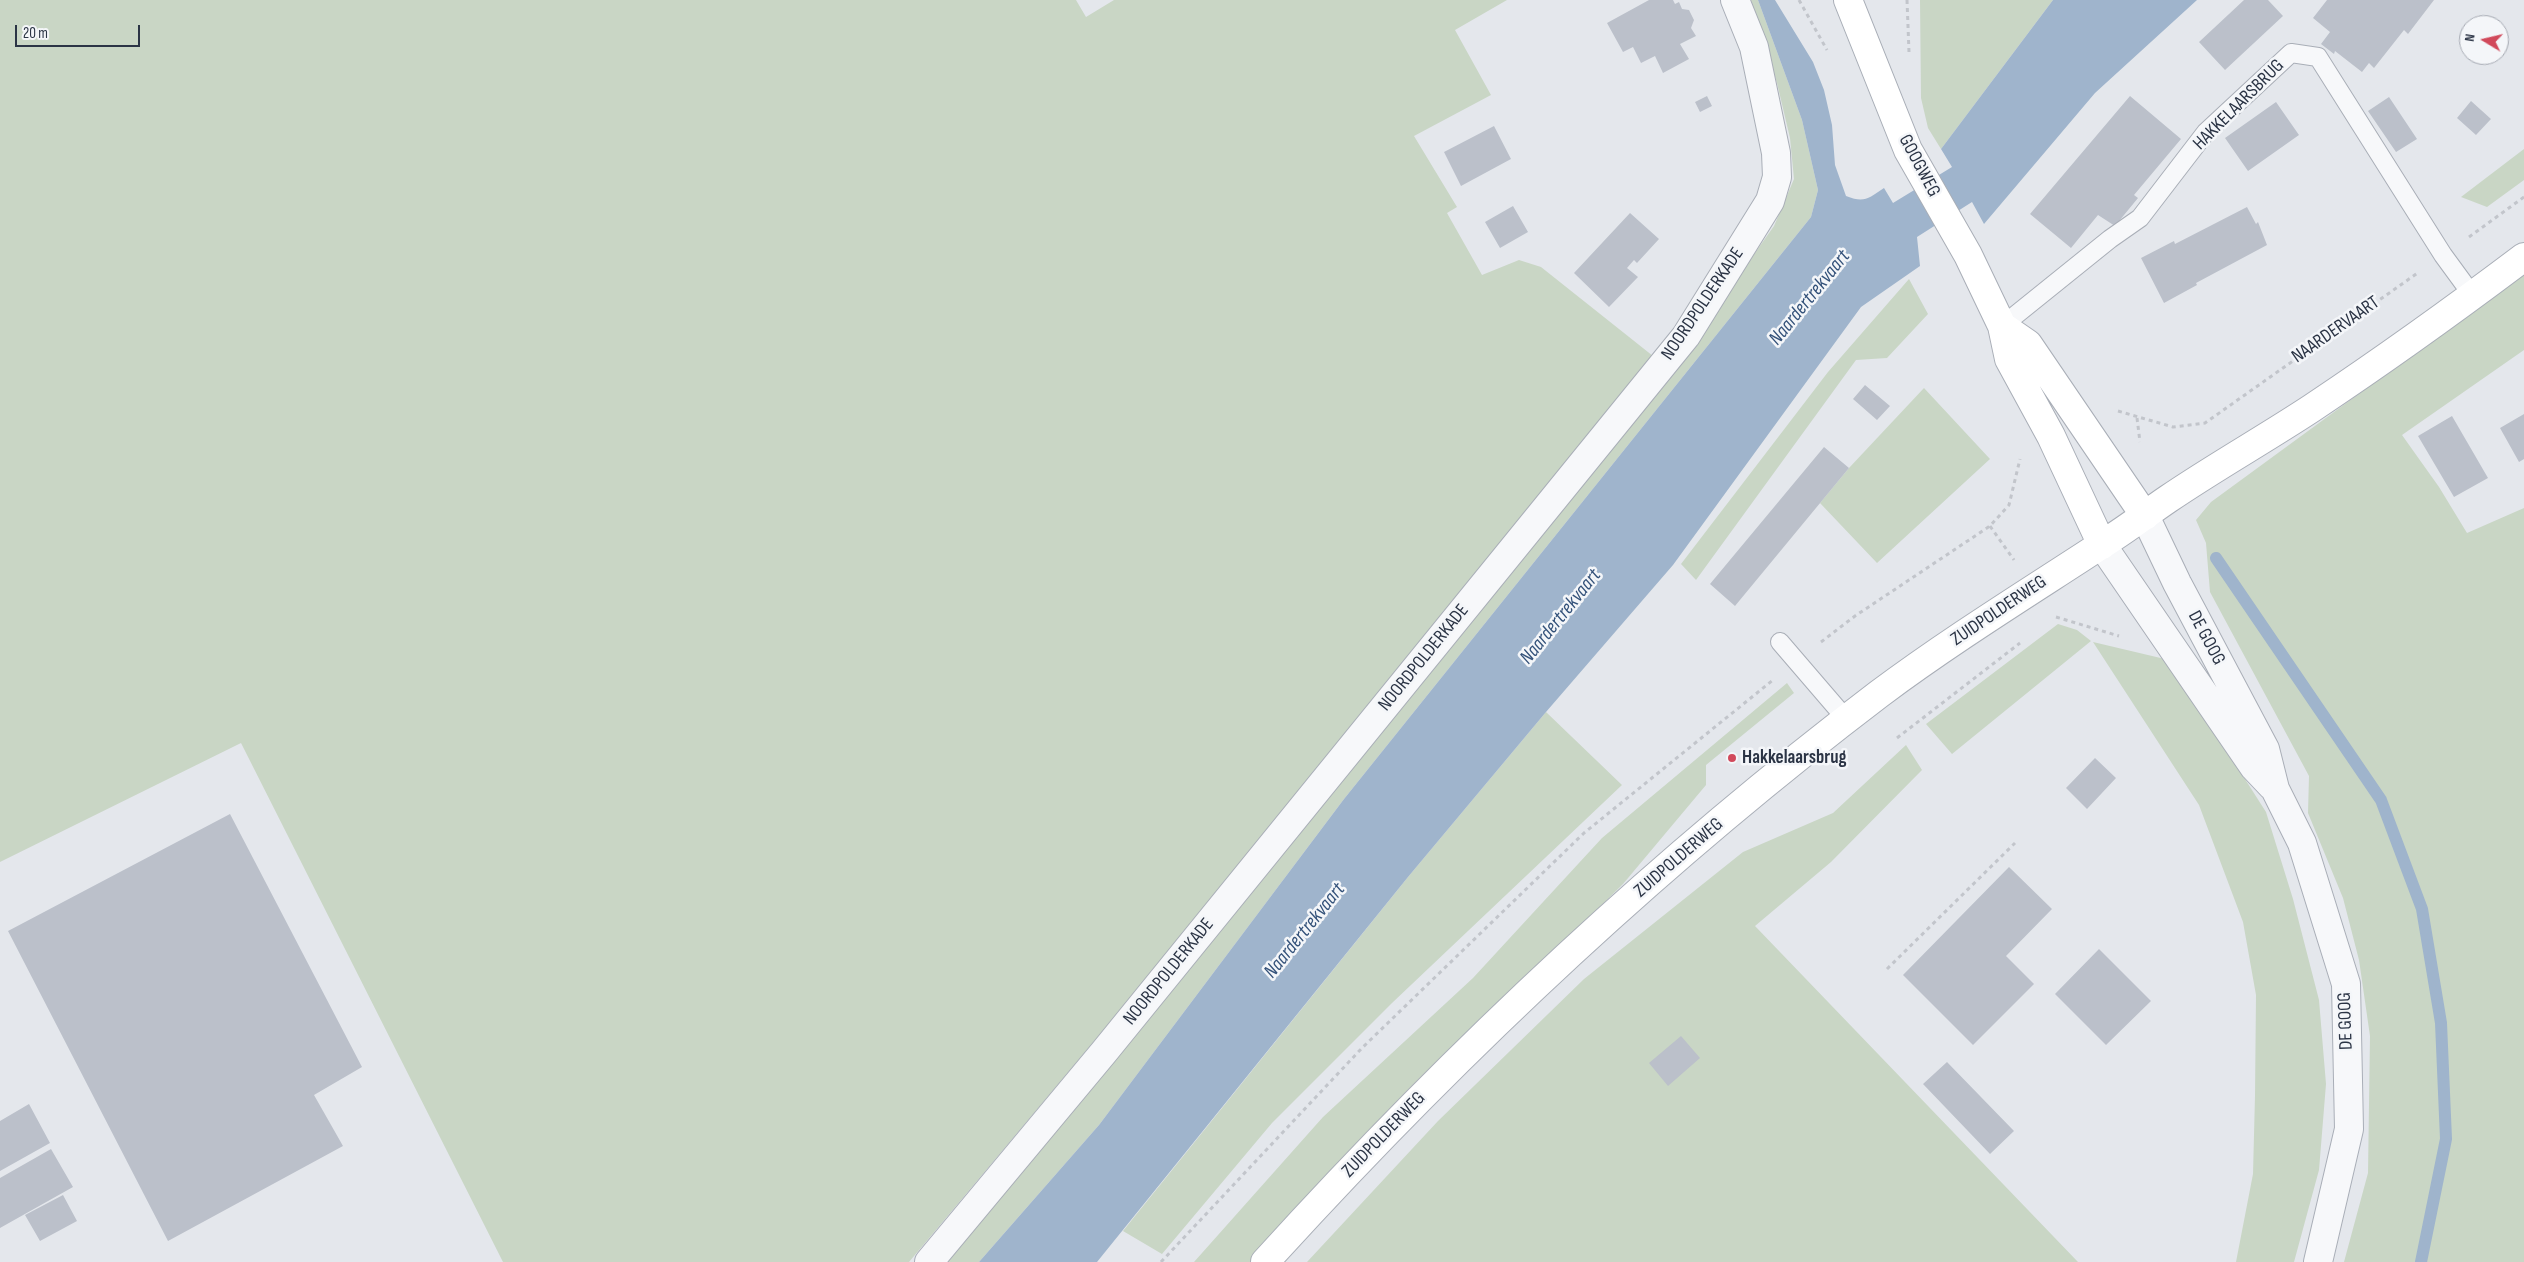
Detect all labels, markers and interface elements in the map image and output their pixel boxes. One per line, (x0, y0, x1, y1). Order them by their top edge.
scale bar (18, 15, 142, 47)
north arrow (2459, 15, 2509, 65)
text: 20 m (23, 24, 48, 43)
text: N (2461, 33, 2479, 43)
street label: HAKKELAARSBRUG (2189, 55, 2289, 155)
street label: GOOGWEG (1893, 131, 1945, 201)
street label: NOORDPOLDERKADE (1657, 243, 1749, 365)
water label: Naardertrekvaart (1764, 246, 1856, 350)
street label: NAARDERVAART (2288, 292, 2384, 368)
water label: Naardertrekvaart (1515, 565, 1607, 669)
street label: ZUIDPOLDERWEG (1947, 571, 2051, 651)
street label: NOORDPOLDERKADE (1374, 600, 1474, 716)
street label: DE GOOG (2182, 607, 2230, 669)
place label: Hakkelaarsbrug (1742, 747, 1847, 769)
marker: Hakkelaarsbrug (1726, 752, 1738, 764)
street label: ZUIDPOLDERWEG (1630, 813, 1728, 903)
water label: Naardertrekvaart (1259, 879, 1351, 983)
street label: NOORDPOLDERKADE (1119, 914, 1219, 1030)
street label: DE GOOG (2334, 992, 2358, 1050)
street label: ZUIDPOLDERWEG (1338, 1087, 1430, 1183)

